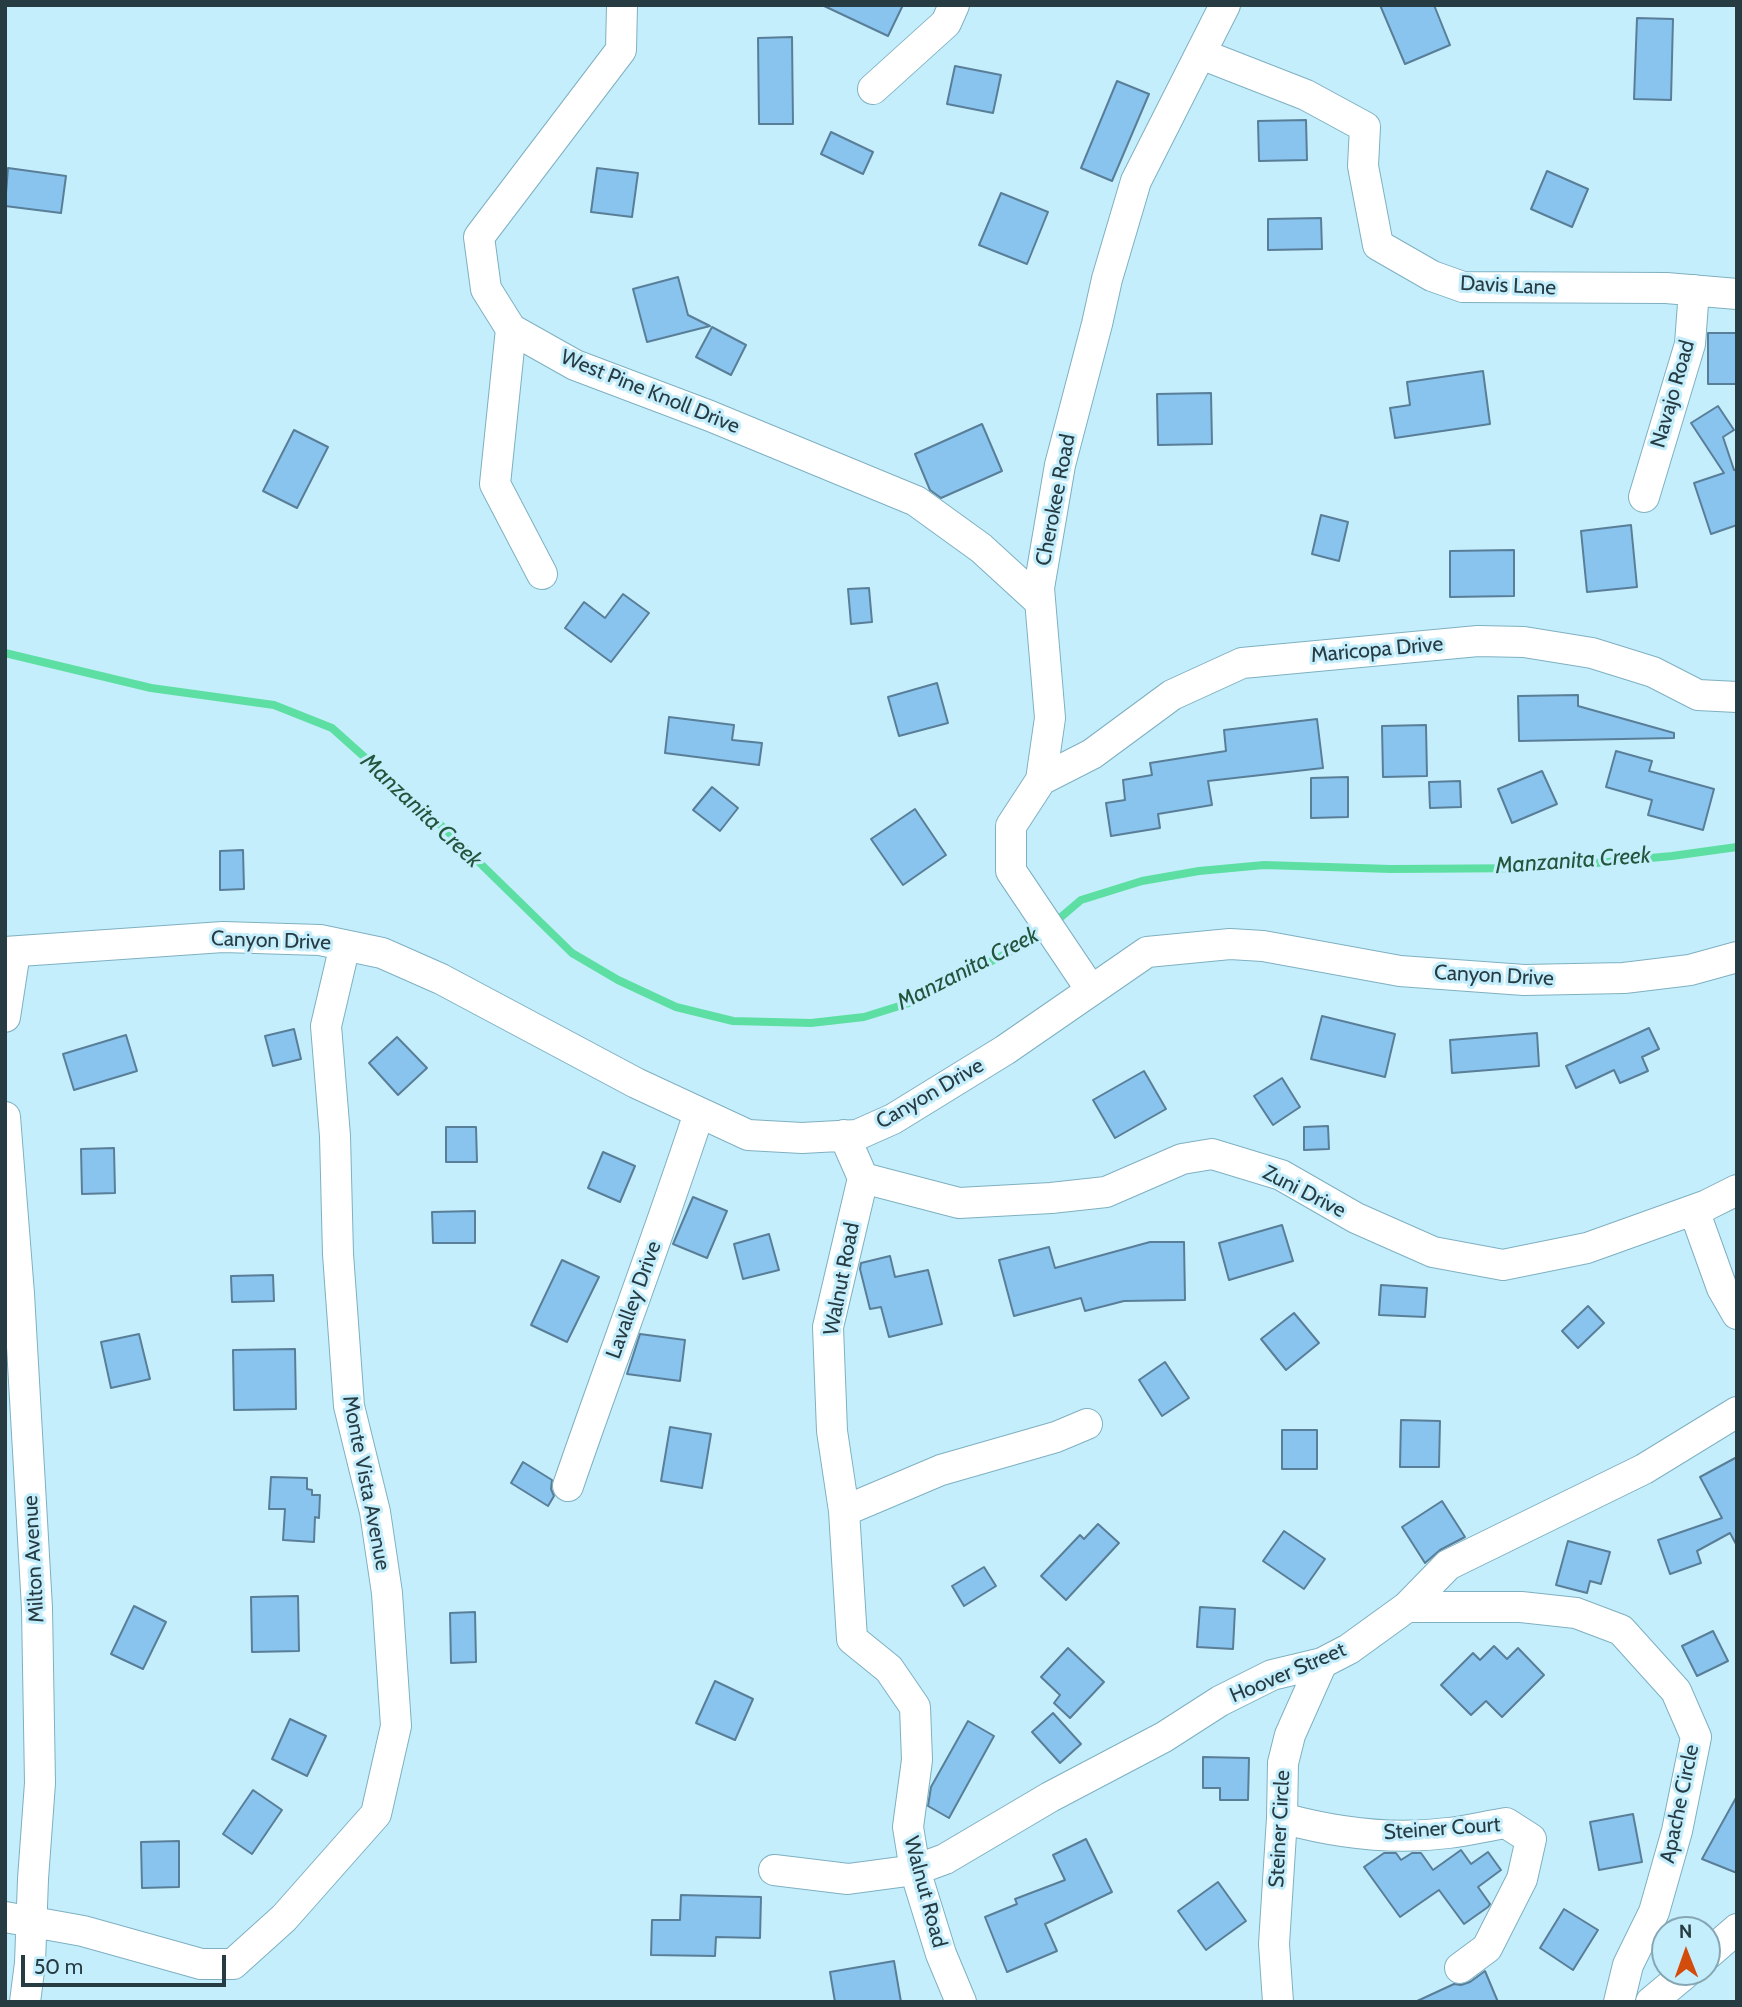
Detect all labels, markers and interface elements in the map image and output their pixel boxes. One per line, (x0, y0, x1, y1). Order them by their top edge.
street label: Davis Lane (1459, 271, 1557, 301)
street label: Navajo Road (1646, 337, 1700, 451)
street label: West Pine Knoll Drive (557, 345, 743, 439)
street label: Cherokee Road (1031, 432, 1081, 568)
street label: Maricopa Drive (1310, 632, 1444, 668)
water label: Manzanita Creek (355, 748, 487, 874)
water label: Manzanita Creek (1495, 842, 1651, 880)
water label: Manzanita Creek (893, 921, 1043, 1017)
street label: Canyon Drive (211, 926, 331, 956)
street label: Canyon Drive (1433, 960, 1555, 992)
street label: Canyon Drive (872, 1053, 988, 1135)
street label: Zuni Drive (1258, 1160, 1350, 1224)
street label: Walnut Road (819, 1221, 865, 1337)
street label: Lavalley Drive (601, 1238, 667, 1362)
street label: Monte Vista Avenue (337, 1393, 395, 1573)
street label: Milton Avenue (18, 1495, 50, 1623)
street label: Hoover Street (1226, 1637, 1350, 1709)
street label: Apache Circle (1655, 1742, 1705, 1866)
street label: Steiner Circle (1264, 1770, 1296, 1888)
street label: Steiner Court (1383, 1812, 1501, 1846)
street label: Walnut Road (898, 1834, 952, 1950)
north arrow (1651, 1916, 1721, 1986)
text: N (1679, 1920, 1693, 1943)
scale bar (24, 1940, 229, 1984)
text: 50 m (34, 1954, 83, 1979)

